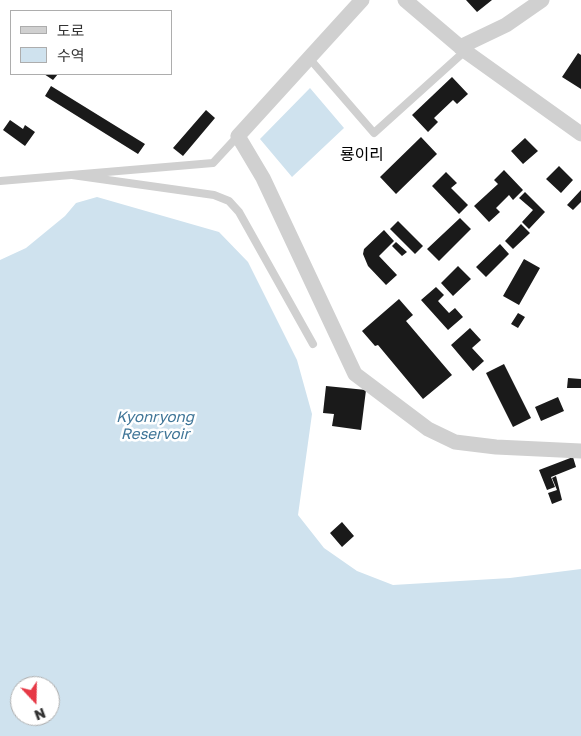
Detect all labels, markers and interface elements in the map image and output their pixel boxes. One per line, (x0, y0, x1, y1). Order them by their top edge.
legend (10, 10, 172, 75)
text: 도로 (57, 21, 85, 39)
text: 수역 (57, 46, 85, 64)
district label: 룡이리 (340, 145, 384, 165)
water label: Kyonryong Reservoir (116, 408, 194, 443)
north arrow (10, 676, 60, 726)
text: N (32, 705, 48, 724)

